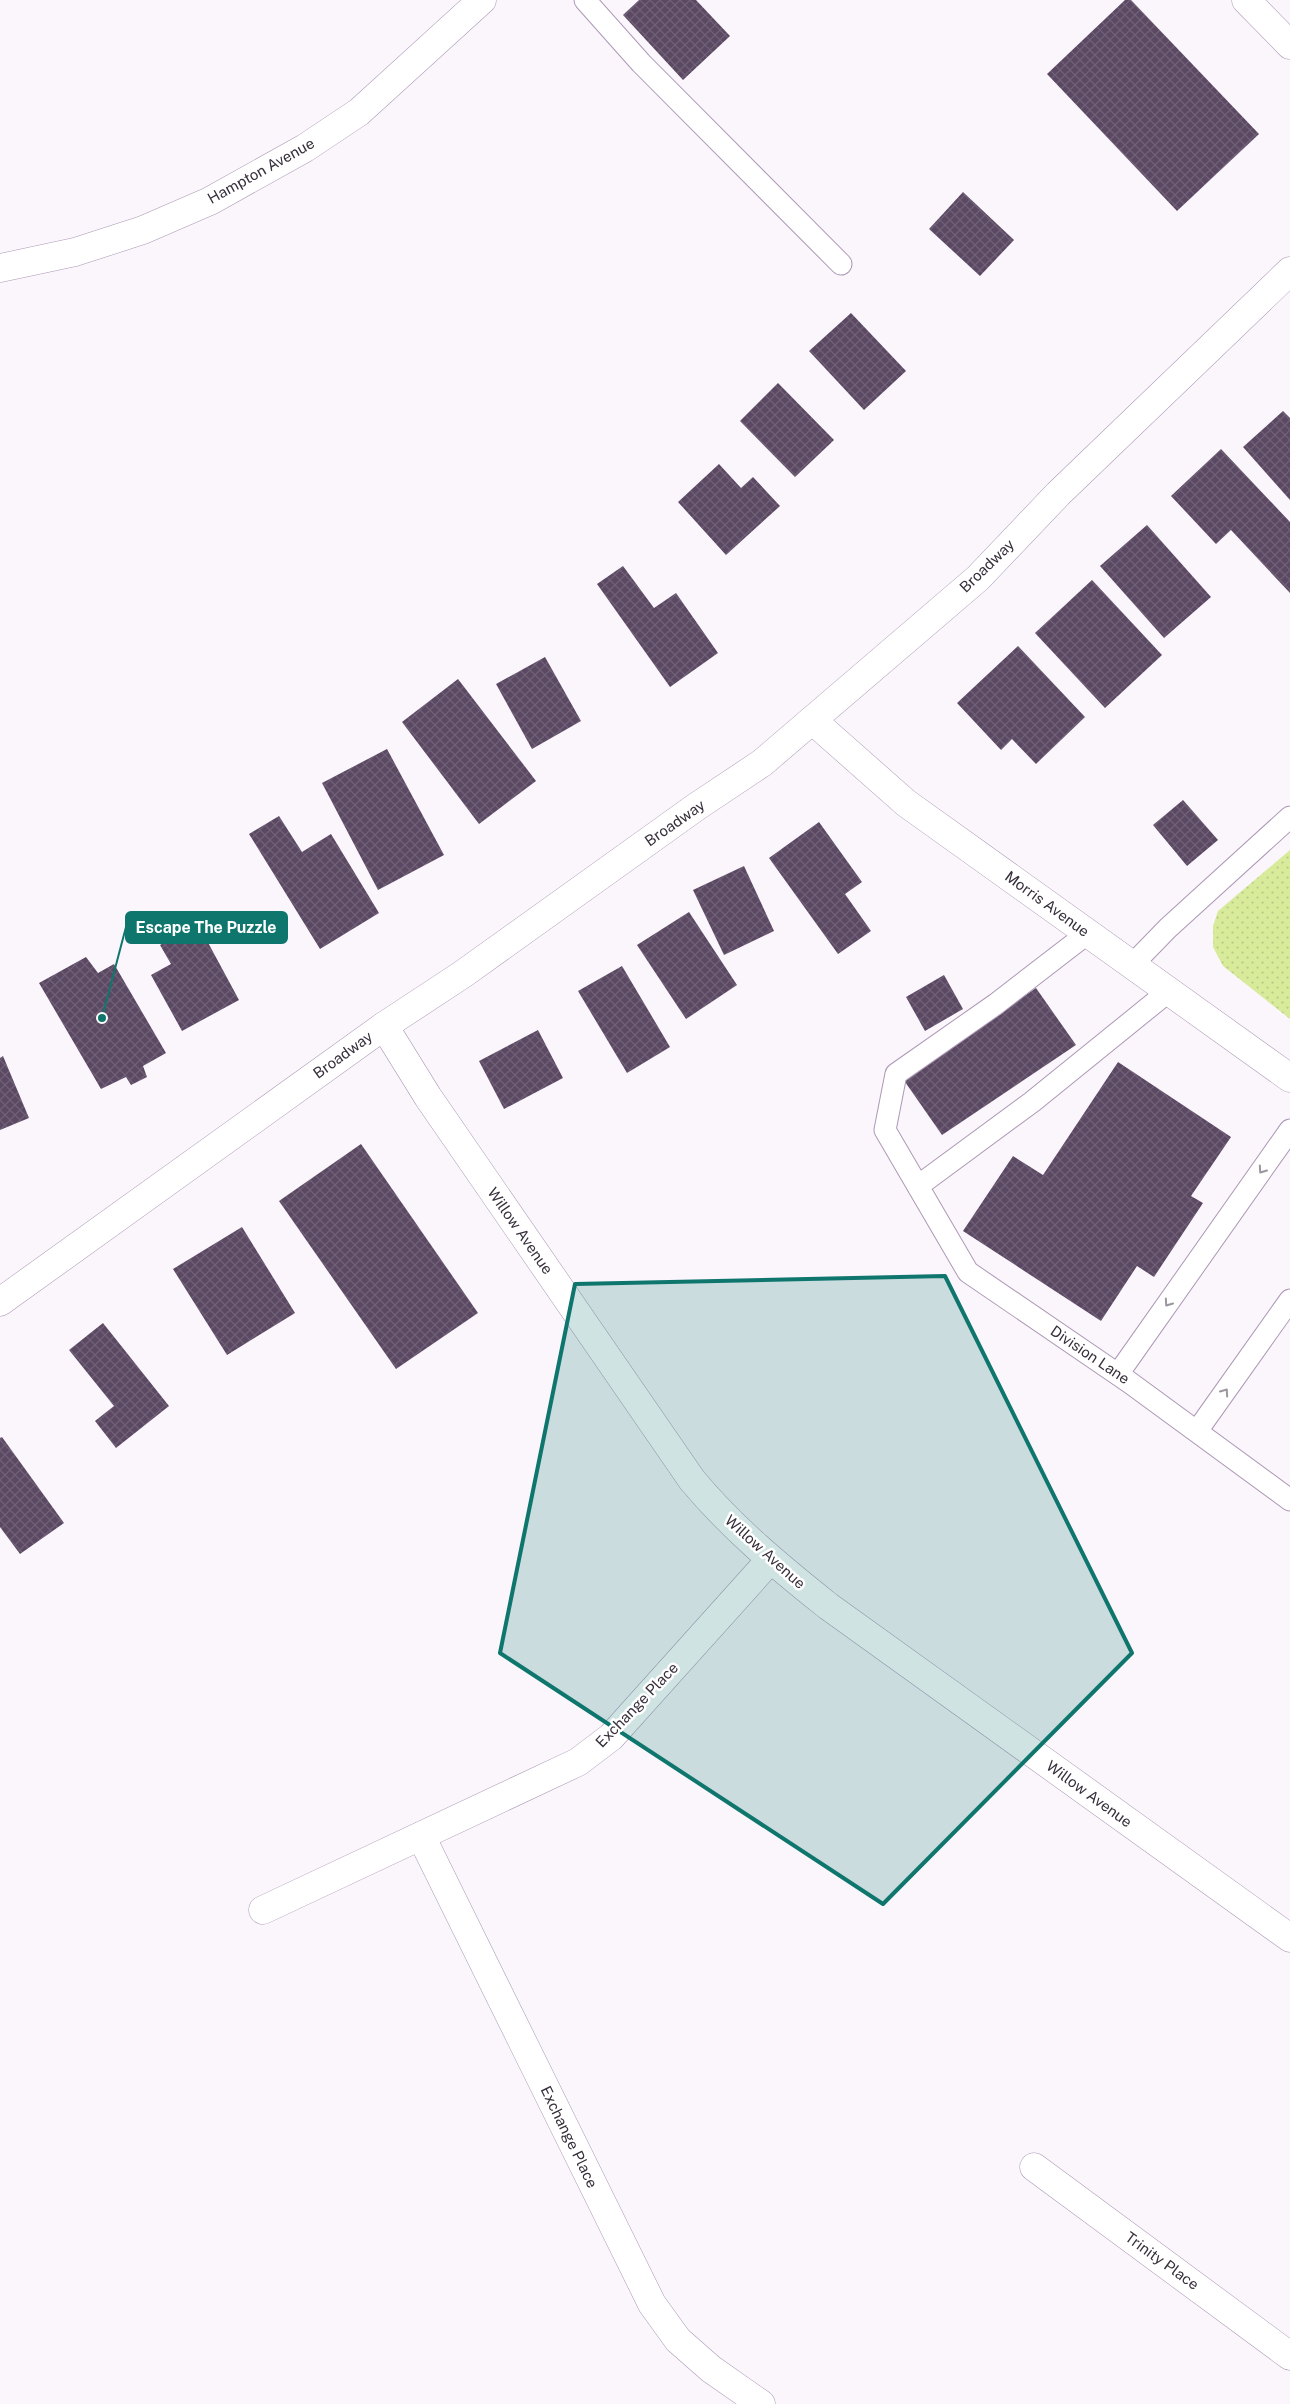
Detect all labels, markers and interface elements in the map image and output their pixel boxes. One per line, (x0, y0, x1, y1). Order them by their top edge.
street label: Hampton Avenue (204, 134, 317, 207)
street label: Broadway (956, 536, 1017, 596)
street label: Broadway (642, 796, 708, 849)
street label: Morris Avenue (1002, 867, 1093, 940)
callout: Escape The Puzzle (126, 912, 287, 943)
text: Escape The Puzzle (136, 918, 276, 937)
street label: Broadway (310, 1027, 376, 1082)
one-way arrow (1259, 1164, 1268, 1174)
street label: Willow Avenue (484, 1184, 557, 1277)
one-way arrow (1165, 1297, 1174, 1307)
street label: Division Lane (1048, 1322, 1133, 1387)
one-way arrow (1219, 1388, 1228, 1397)
street label: Willow Avenue (722, 1511, 809, 1592)
street label: Exchange Place (592, 1659, 681, 1750)
street label: Willow Avenue (1043, 1757, 1135, 1830)
street label: Exchange Place (537, 2083, 601, 2190)
street label: Trinity Place (1122, 2228, 1202, 2293)

